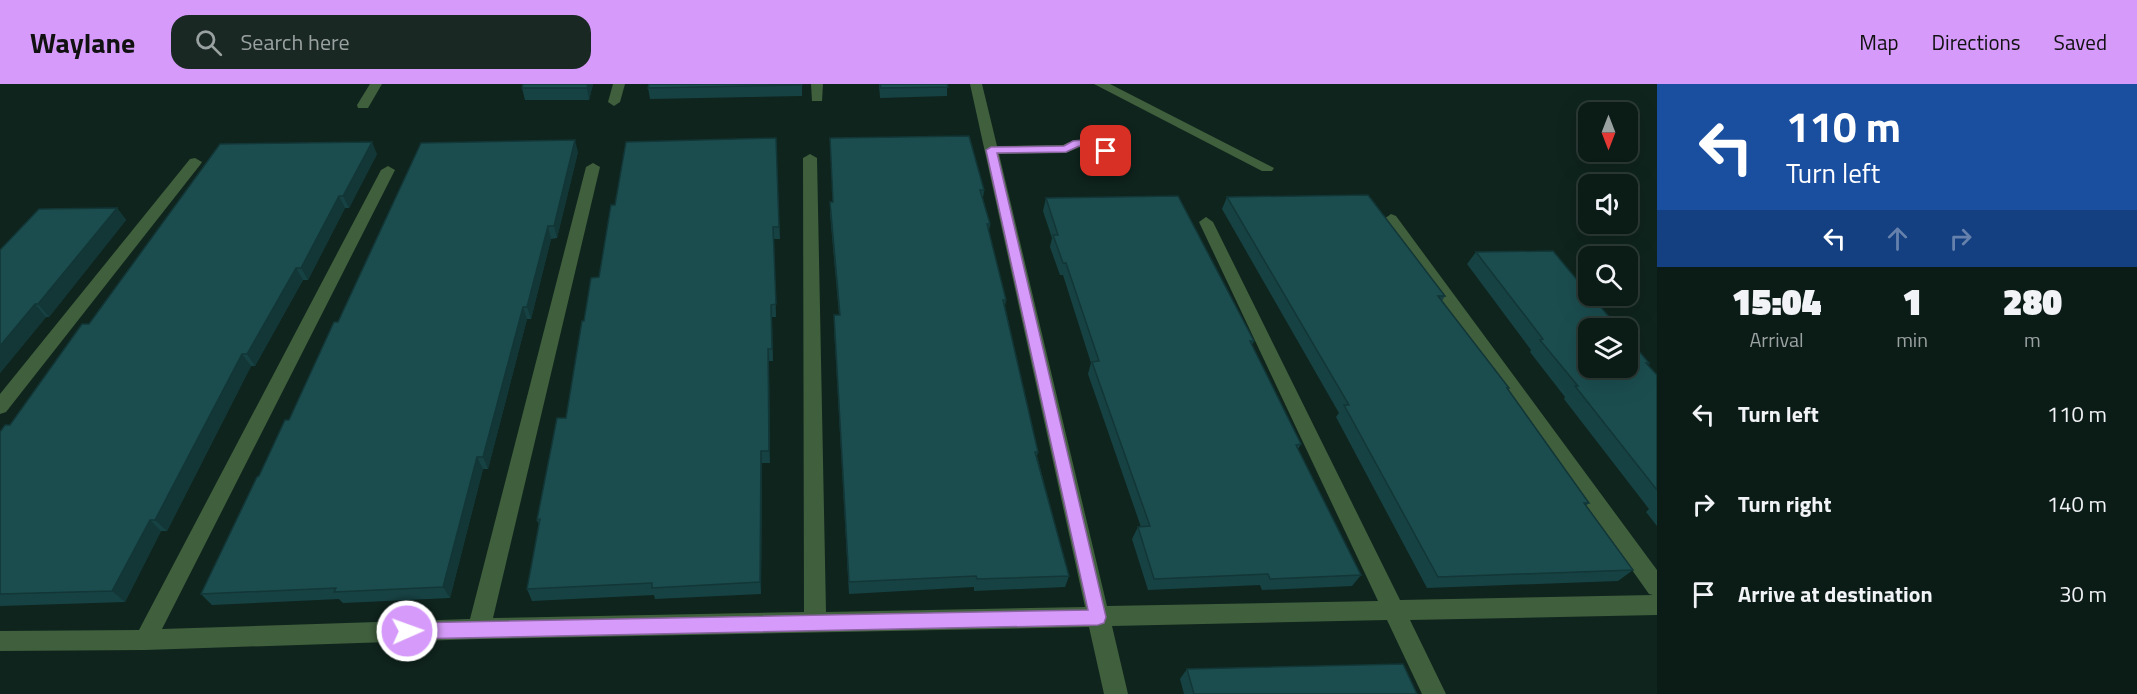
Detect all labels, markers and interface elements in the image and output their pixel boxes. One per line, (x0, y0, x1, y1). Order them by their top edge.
search box (171, 15, 591, 69)
text: Waylane (30, 21, 135, 64)
text: Search here (240, 25, 350, 59)
icon: search (192, 26, 225, 59)
text: Map (1859, 26, 1899, 58)
text: Directions (1932, 26, 2021, 58)
text: Saved (2054, 26, 2107, 58)
text: 110 m (1786, 94, 1901, 158)
north arrow (1578, 102, 1638, 162)
map controls (1578, 102, 1638, 378)
icon: left (1687, 108, 1765, 186)
pin (1080, 125, 1131, 176)
icon: arrive (1089, 134, 1122, 167)
text: Turn left (1786, 152, 1880, 193)
button: sound (1578, 174, 1638, 234)
icon: left (1818, 222, 1851, 255)
icon: ahead (1881, 222, 1914, 255)
icon: right (1944, 222, 1977, 255)
button: search (1578, 246, 1638, 306)
text: 15:04 (1732, 274, 1821, 329)
text: 1 (1902, 274, 1922, 329)
text: 280 (2003, 274, 2062, 329)
button: layers (1578, 318, 1638, 378)
text: Arrival (1749, 324, 1804, 355)
text: min (1896, 324, 1928, 355)
text: m (2024, 324, 2041, 355)
text: Turn left (1738, 397, 1819, 431)
text: 110 m (2047, 397, 2107, 431)
icon: left (1687, 398, 1720, 431)
text: Turn right (1738, 487, 1832, 521)
text: 140 m (2047, 487, 2107, 521)
icon: right (1687, 488, 1720, 521)
text: Arrive at destination (1738, 577, 1933, 611)
text: 30 m (2059, 577, 2107, 611)
icon: arrive (1687, 578, 1720, 611)
position arrow (375, 599, 439, 663)

